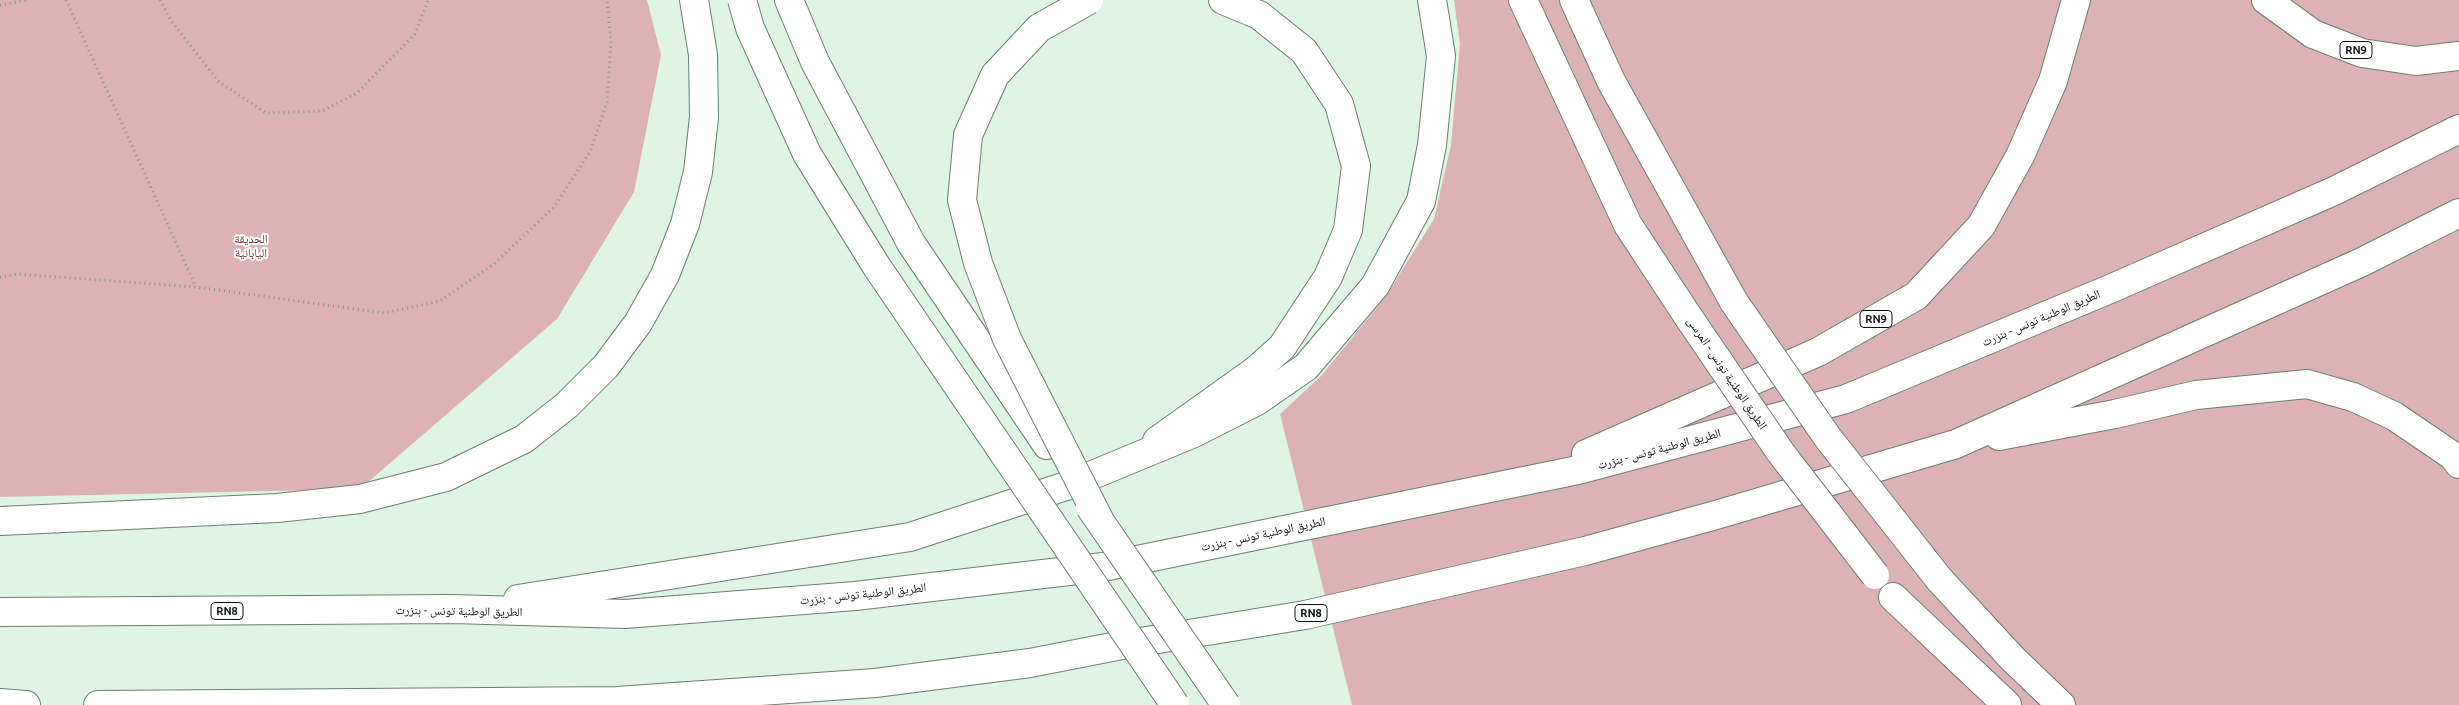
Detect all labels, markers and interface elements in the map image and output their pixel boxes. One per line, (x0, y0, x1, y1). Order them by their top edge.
road number: RN9 (2340, 42, 2372, 58)
park label: الحديقة اليابانية (234, 232, 268, 260)
street label: الطريق الوطنية تونس - بنزرت (1980, 287, 2102, 349)
road number: RN9 (1860, 310, 1892, 328)
street label: الطريق الوطنية تونس - المرسى (1684, 314, 1770, 432)
street label: الطريق الوطنية تونس - بنزرت (1596, 426, 1722, 472)
street label: الطريق الوطنية تونس - بنزرت (1199, 514, 1327, 554)
street label: الطريق الوطنية تونس - بنزرت (799, 580, 927, 608)
road number: RN8 (211, 602, 243, 620)
street label: الطريق الوطنية تونس - بنزرت (395, 603, 523, 619)
road number: RN8 (1295, 604, 1327, 622)

